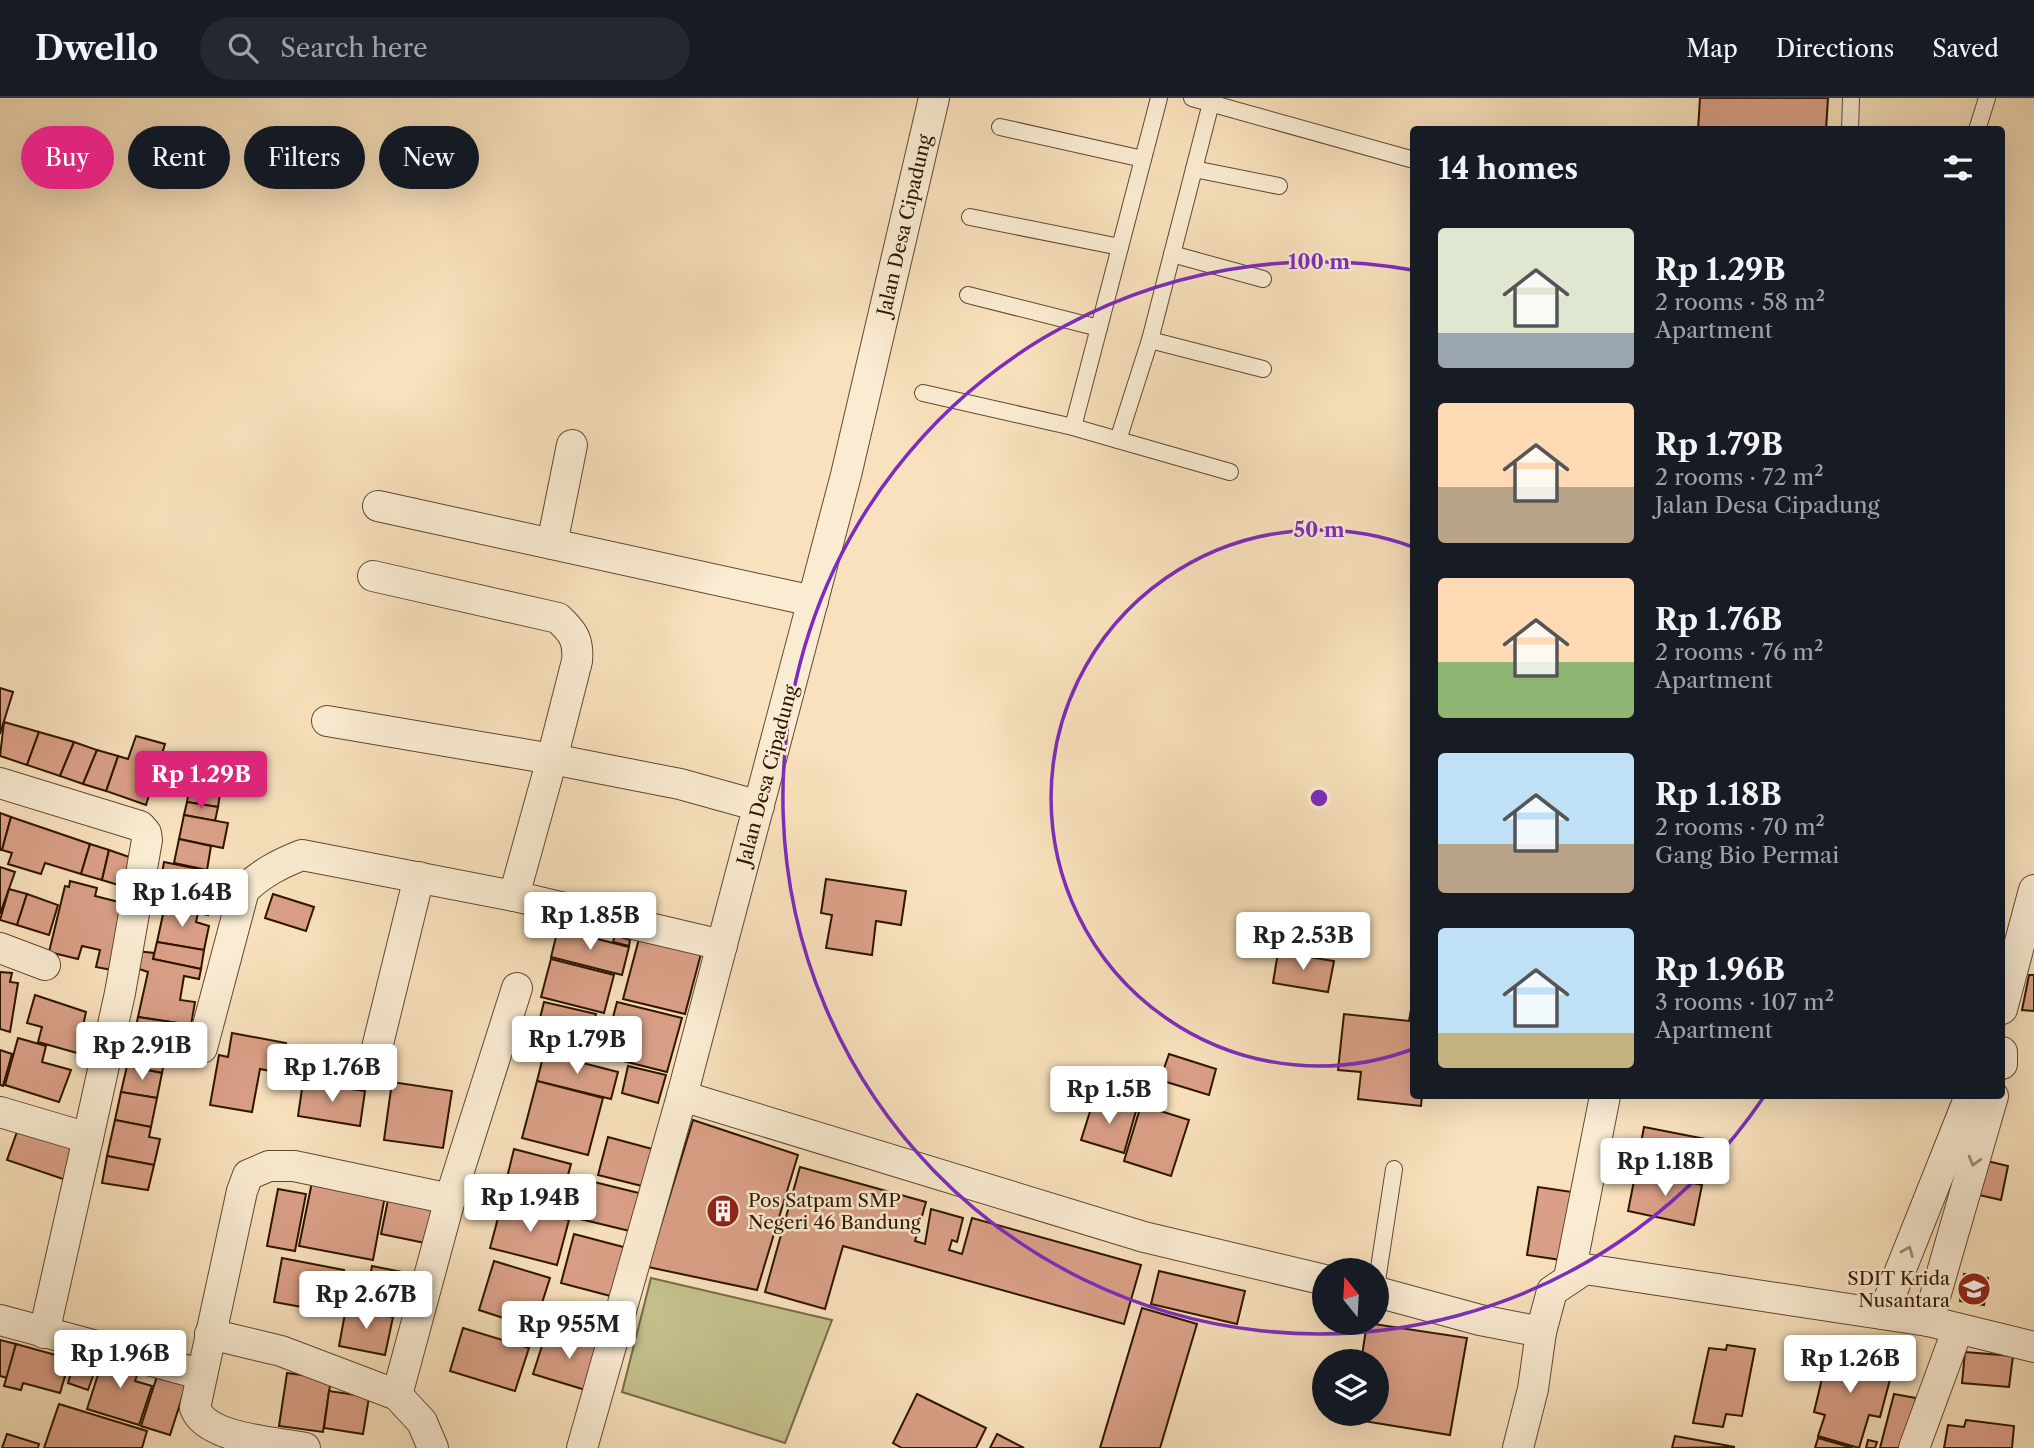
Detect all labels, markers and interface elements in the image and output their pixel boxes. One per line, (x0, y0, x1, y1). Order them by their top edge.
search box (200, 17, 690, 80)
text: Dwello (35, 28, 158, 69)
icon: search (224, 29, 262, 67)
text: Search here (280, 32, 428, 64)
text: Map (1686, 34, 1738, 63)
text: Directions (1776, 34, 1894, 63)
text: Saved (1932, 34, 1999, 63)
chip: Buy (21, 126, 114, 189)
chip: Rent (128, 126, 230, 189)
chip: Filters (244, 126, 365, 189)
chip: New (379, 126, 479, 189)
street label: Jalan Desa Cipadung (872, 131, 937, 321)
icon: filters (1939, 149, 1977, 187)
text: 14 homes (1438, 150, 1578, 187)
text: 100 m (1288, 249, 1350, 274)
text: Rp 1.29B (1655, 251, 1785, 288)
icon: home (1494, 256, 1578, 340)
text: 2 rooms · 58 m² (1655, 288, 1825, 316)
text: Apartment (1655, 316, 1773, 344)
text: Rp 1.79B (1655, 426, 1783, 463)
icon: home (1494, 431, 1578, 515)
text: 2 rooms · 72 m² (1655, 463, 1824, 491)
text: Jalan Desa Cipadung (1655, 491, 1880, 519)
text: 50 m (1293, 517, 1345, 542)
text: Rp 1.76B (1655, 601, 1782, 638)
icon: home (1494, 606, 1578, 690)
text: 2 rooms · 76 m² (1655, 638, 1823, 666)
text: Apartment (1655, 666, 1773, 694)
street label: Jalan Desa Cipadung (732, 682, 803, 871)
pin: Rp 1.29B (129, 752, 273, 811)
text: Rp 1.29B (151, 760, 251, 788)
text: Rp 1.18B (1655, 776, 1782, 813)
icon: home (1494, 781, 1578, 865)
centre of rings (1307, 786, 1331, 810)
text: 2 rooms · 70 m² (1655, 813, 1825, 841)
text: Gang Bio Permai (1655, 841, 1839, 869)
pin: Rp 1.64B (110, 870, 254, 929)
text: Rp 1.64B (132, 878, 232, 906)
pin: Rp 1.85B (518, 892, 662, 952)
text: Rp 1.85B (540, 901, 640, 929)
pin: Rp 2.53B (1231, 912, 1375, 972)
text: Rp 2.53B (1252, 921, 1354, 949)
text: Rp 1.96B (1655, 951, 1785, 988)
icon: home (1494, 956, 1578, 1040)
text: 3 rooms · 107 m² (1655, 988, 1834, 1016)
pin: Rp 1.79B (505, 1016, 649, 1076)
text: Apartment (1655, 1016, 1773, 1044)
pin: Rp 2.91B (70, 1023, 214, 1082)
text: Rp 1.79B (528, 1025, 626, 1053)
text: Rp 2.91B (92, 1031, 192, 1059)
pin: Rp 1.76B (260, 1044, 404, 1104)
text: Rp 1.76B (283, 1053, 381, 1081)
pin: Rp 1.5B (1044, 1066, 1174, 1126)
text: Rp 1.5B (1066, 1075, 1152, 1103)
pin: Rp 1.18B (1593, 1138, 1737, 1198)
text: Rp 1.18B (1616, 1147, 1714, 1175)
one-way arrow (1968, 1155, 1983, 1167)
pin: Rp 1.94B (458, 1174, 602, 1234)
text: Rp 1.94B (480, 1183, 580, 1211)
place label: Pos Satpam SMP Negeri 46 Bandung (748, 1189, 922, 1234)
building icon: Pos Satpam SMP Negeri 46 Bandung (704, 1192, 742, 1230)
one-way arrow (1900, 1245, 1914, 1257)
north arrow (1312, 1258, 1390, 1335)
map controls (1312, 1258, 1389, 1426)
place label: SDIT Krida Nusantara (1847, 1267, 1950, 1312)
school or university icon: SDIT Krida Nusantara (1955, 1270, 1993, 1308)
pin: Rp 2.67B (294, 1272, 438, 1331)
text: Rp 2.67B (315, 1280, 417, 1308)
pin: Rp 955M (504, 1302, 634, 1361)
text: Rp 955M (518, 1310, 620, 1338)
pin: Rp 1.96B (48, 1330, 192, 1390)
pin: Rp 1.26B (1778, 1336, 1922, 1395)
text: Rp 1.96B (70, 1339, 170, 1367)
text: Rp 1.26B (1800, 1344, 1900, 1372)
button: layers (1312, 1349, 1389, 1426)

